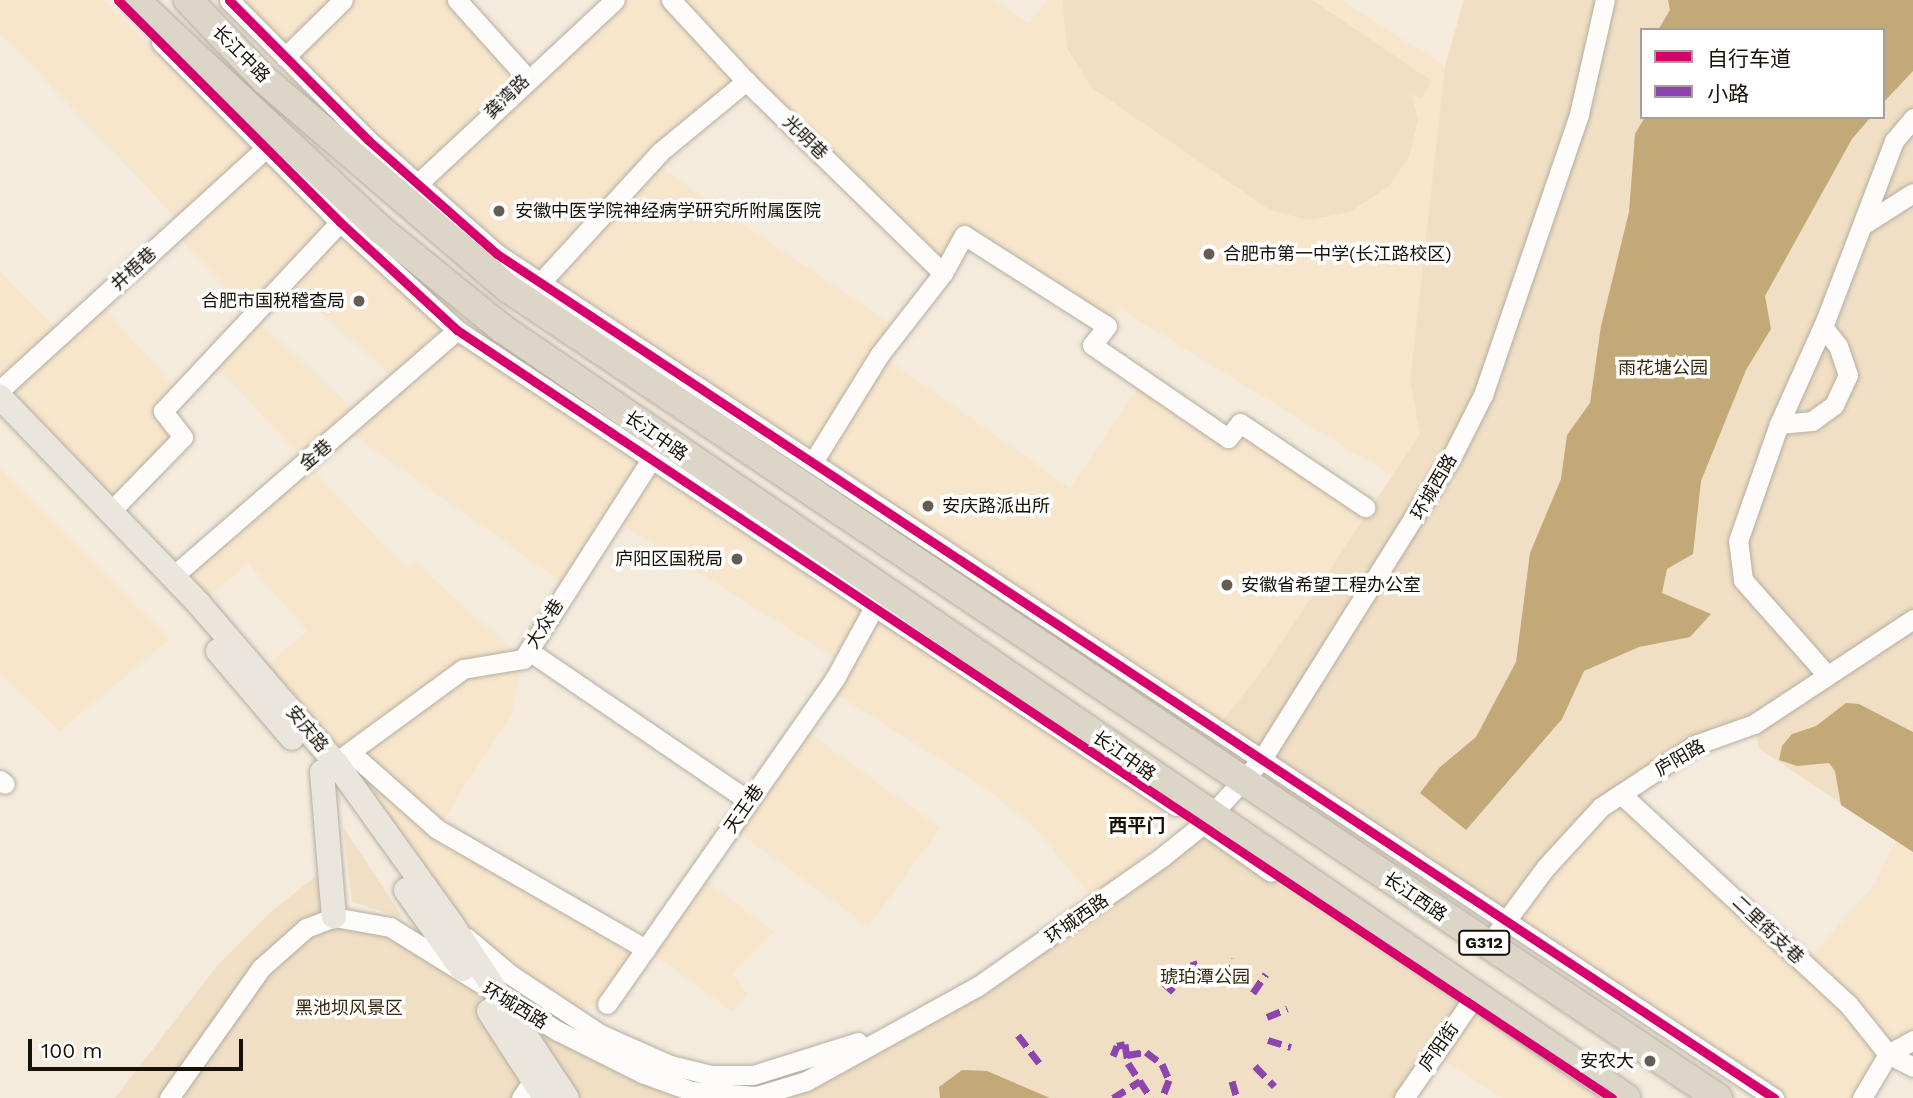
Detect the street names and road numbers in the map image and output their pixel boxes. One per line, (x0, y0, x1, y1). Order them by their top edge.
street label: 长江中路 (208, 21, 274, 87)
street label: 龚湾路 (480, 70, 534, 124)
street label: 光明巷 (778, 111, 832, 165)
street label: 井梧巷 (107, 243, 161, 295)
street label: 长江中路 (620, 407, 692, 465)
street label: 金巷 (295, 435, 337, 475)
street label: 环城西路 (1407, 450, 1461, 524)
street label: 大众巷 (522, 595, 568, 653)
street label: 安庆路 (281, 701, 333, 757)
street label: 长江中路 (1088, 727, 1160, 785)
street label: 庐阳路 (1651, 735, 1709, 781)
street label: 天王巷 (720, 781, 768, 837)
street label: 长江西路 (1379, 868, 1451, 926)
street label: 环城西路 (1041, 890, 1113, 948)
street label: 二里街支巷 (1728, 891, 1808, 969)
road number: G312 (1458, 931, 1510, 956)
street label: 环城西路 (479, 978, 551, 1034)
street label: 庐阳街 (1415, 1019, 1463, 1075)

